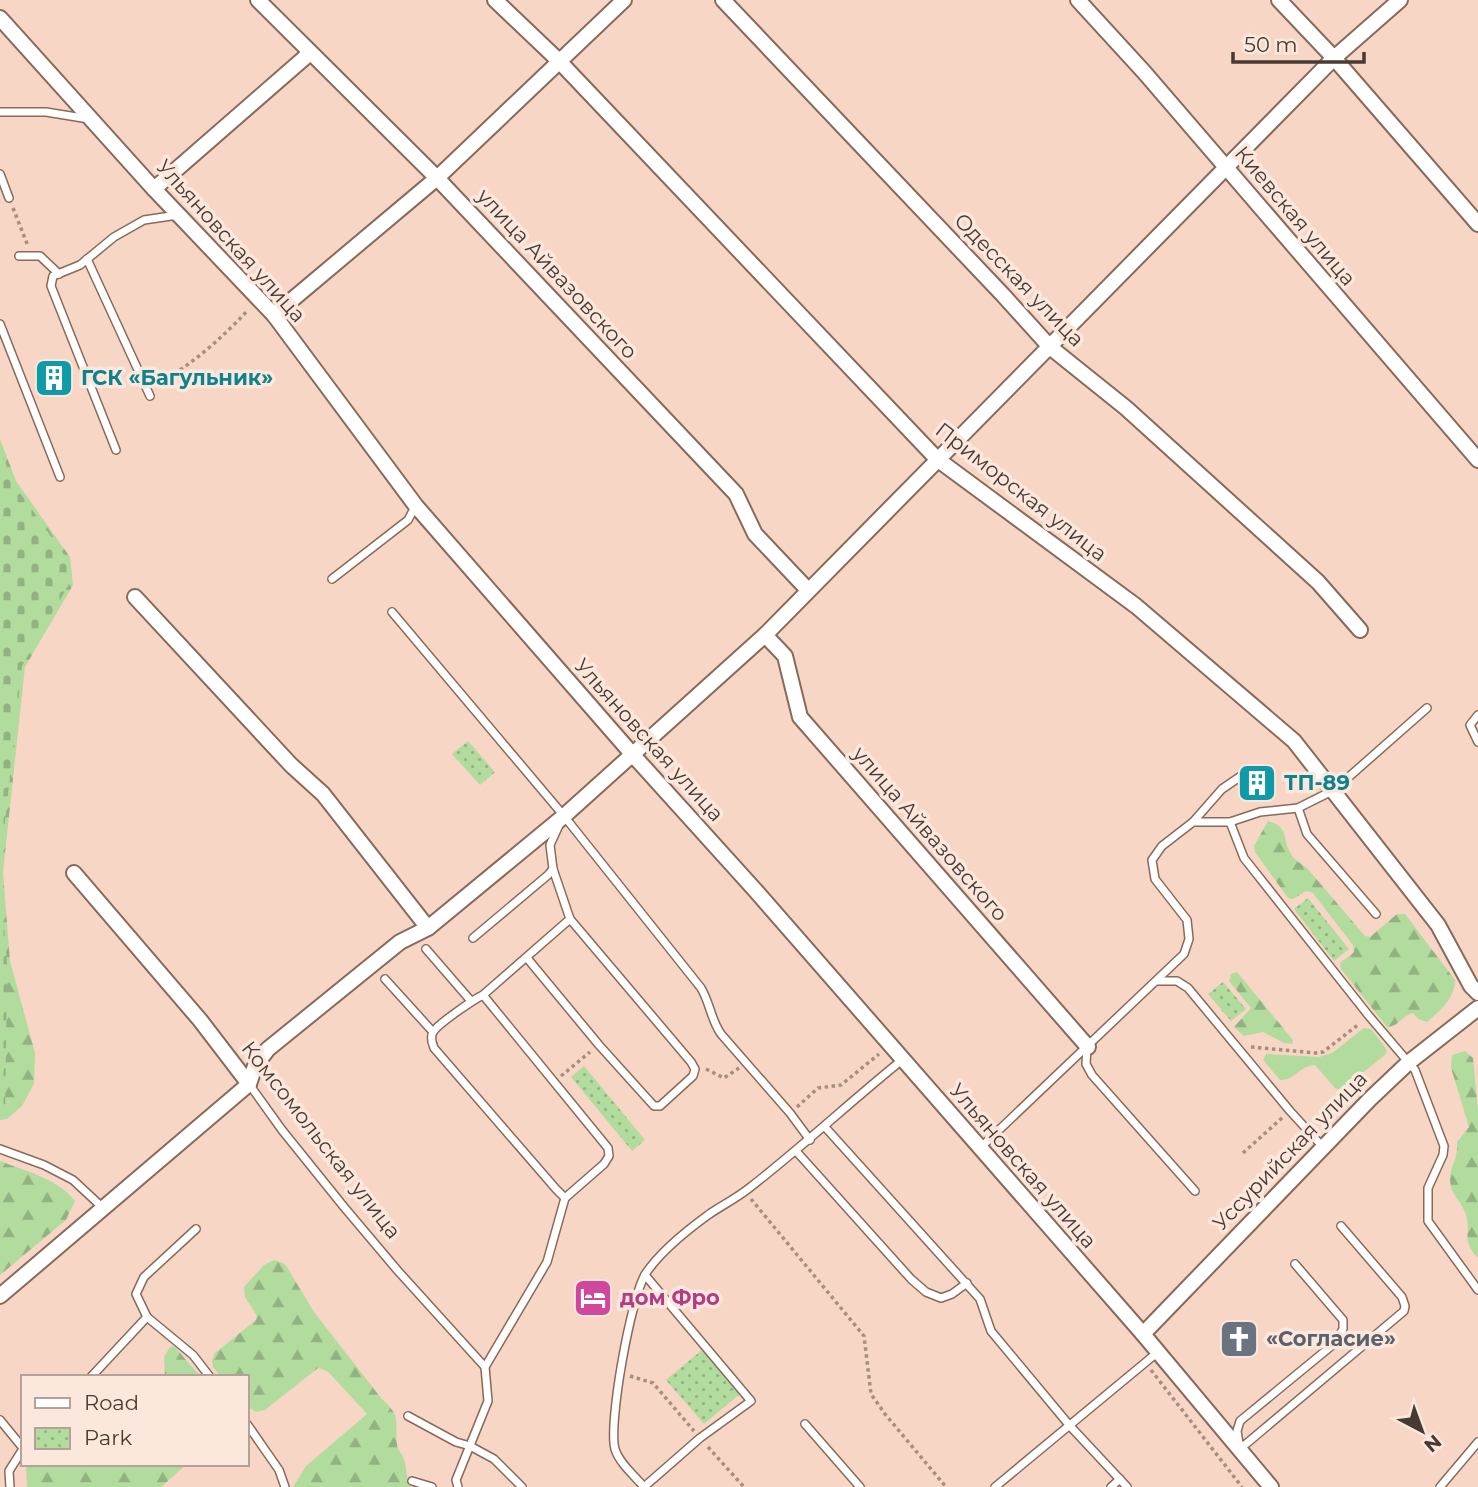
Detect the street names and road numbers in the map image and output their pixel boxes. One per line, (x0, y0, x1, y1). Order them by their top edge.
street label: Киевская улица (1230, 141, 1361, 291)
street label: Ульяновская улица (152, 154, 311, 327)
street label: улица Айвазовского (471, 183, 643, 364)
street label: Одесская улица (949, 208, 1089, 352)
street label: Приморская улица (931, 417, 1112, 566)
street label: Ульяновская улица (570, 653, 729, 826)
street label: улица Айвазовского (847, 740, 1013, 926)
street label: Комсомольская улица (236, 1036, 406, 1243)
street label: Уссурийская улица (1207, 1066, 1372, 1235)
street label: Ульяновская улица (945, 1078, 1102, 1253)

